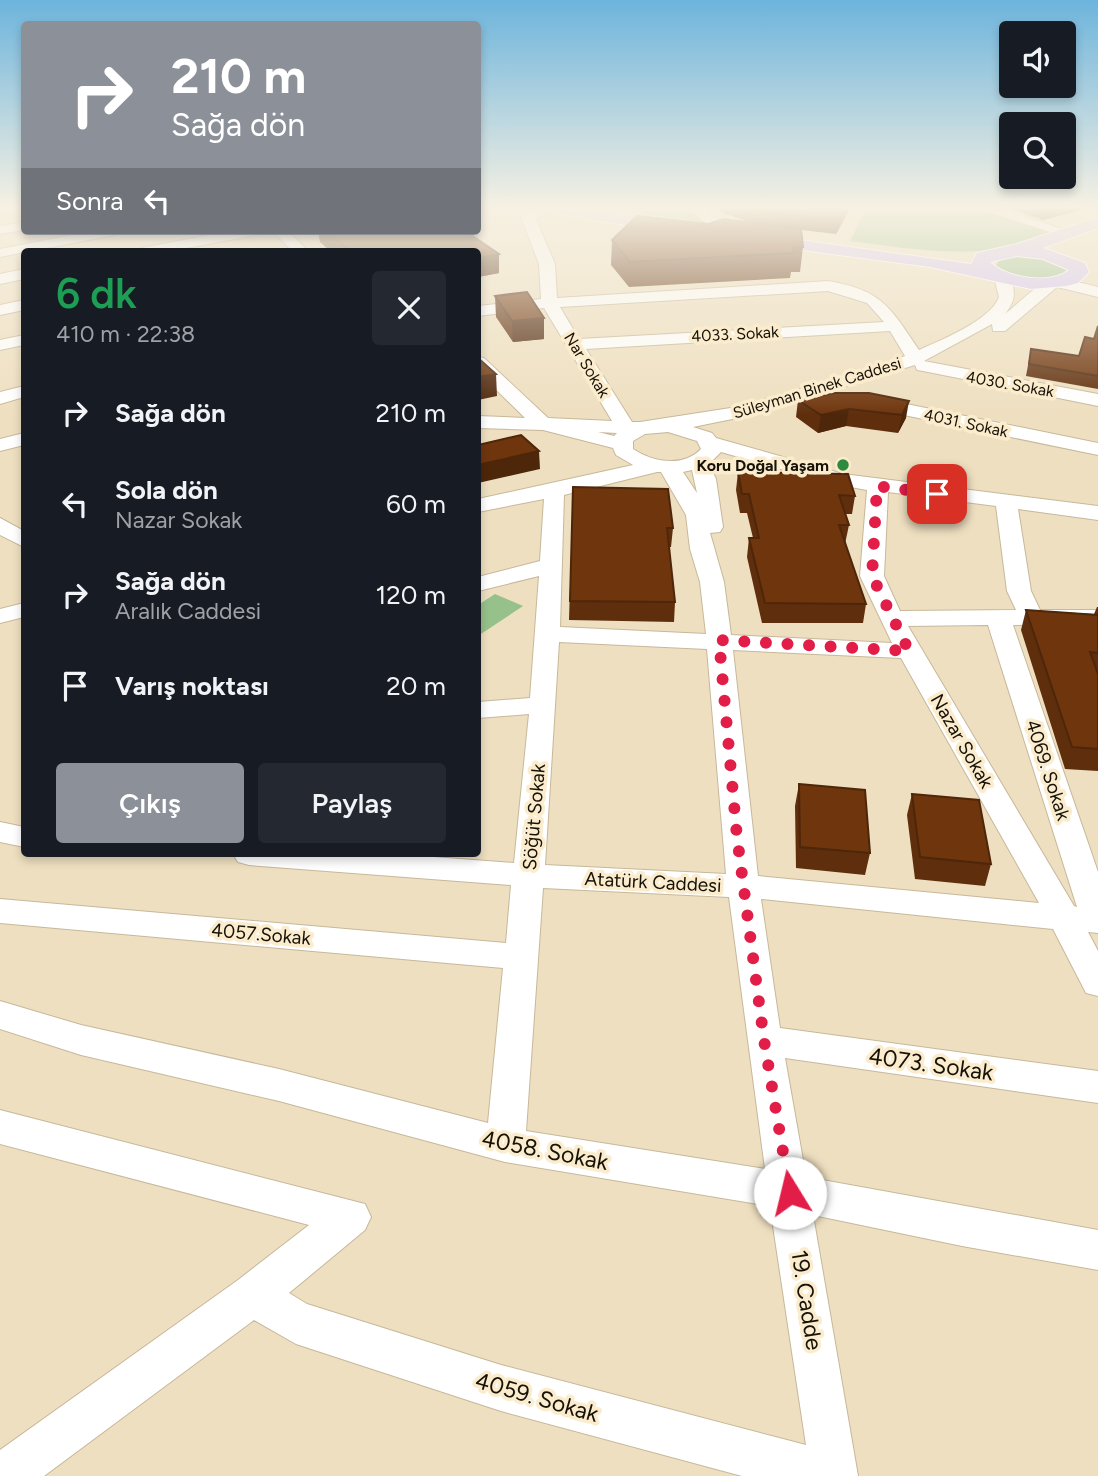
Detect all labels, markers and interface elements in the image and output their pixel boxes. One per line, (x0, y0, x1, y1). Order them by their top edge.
map controls (999, 21, 1076, 189)
button: sound (999, 21, 1076, 98)
text: 210 m (171, 46, 306, 105)
icon: right (56, 49, 147, 140)
text: Sağa dön (171, 106, 305, 144)
button: search (999, 112, 1076, 189)
icon: left (138, 182, 176, 220)
text: Sonra (56, 185, 124, 217)
text: 6 dk (56, 268, 137, 319)
button: close (372, 271, 446, 345)
text: 410 m · 22:38 (56, 320, 195, 348)
street label: 4033. Sokak (691, 322, 779, 346)
street label: Nar Sokak (560, 329, 614, 401)
street label: Süleyman Binek Caddesi (731, 353, 903, 423)
street label: 4030. Sokak (965, 367, 1056, 401)
icon: right (56, 394, 94, 432)
text: Sağa dön (115, 397, 226, 429)
text: 210 m (376, 397, 446, 429)
street label: 4031. Sokak (922, 405, 1010, 441)
place label: Koru Doğal Yaşam (697, 456, 829, 475)
marker: Koru Doğal Yaşam (835, 457, 851, 473)
pin (907, 464, 967, 524)
text: Sola dön (115, 474, 218, 506)
icon: arrive (918, 475, 956, 513)
icon: left (56, 485, 94, 523)
text: 60 m (386, 488, 446, 520)
text: Nazar Sokak (115, 506, 242, 534)
text: Sağa dön (115, 565, 226, 597)
icon: right (56, 576, 94, 614)
text: 120 m (376, 579, 446, 611)
text: Aralık Caddesi (115, 597, 261, 625)
icon: arrive (56, 667, 94, 705)
text: Varış noktası (115, 670, 269, 702)
text: 20 m (386, 670, 446, 702)
street label: Nazar Sokak (926, 690, 999, 793)
street label: 4069. Sokak (1021, 717, 1075, 824)
street label: Söğüt Sokak (518, 762, 550, 871)
button: Çıkış (56, 763, 244, 843)
button: Paylaş (258, 763, 446, 843)
street label: Atatürk Caddesi (584, 867, 722, 897)
street label: 4057.Sokak (210, 918, 312, 950)
street label: 4073. Sokak (867, 1041, 996, 1087)
street label: 4058. Sokak (479, 1124, 611, 1176)
position arrow (753, 1156, 827, 1230)
street label: 19. Cadde (785, 1248, 829, 1352)
street label: 4059. Sokak (472, 1366, 603, 1428)

